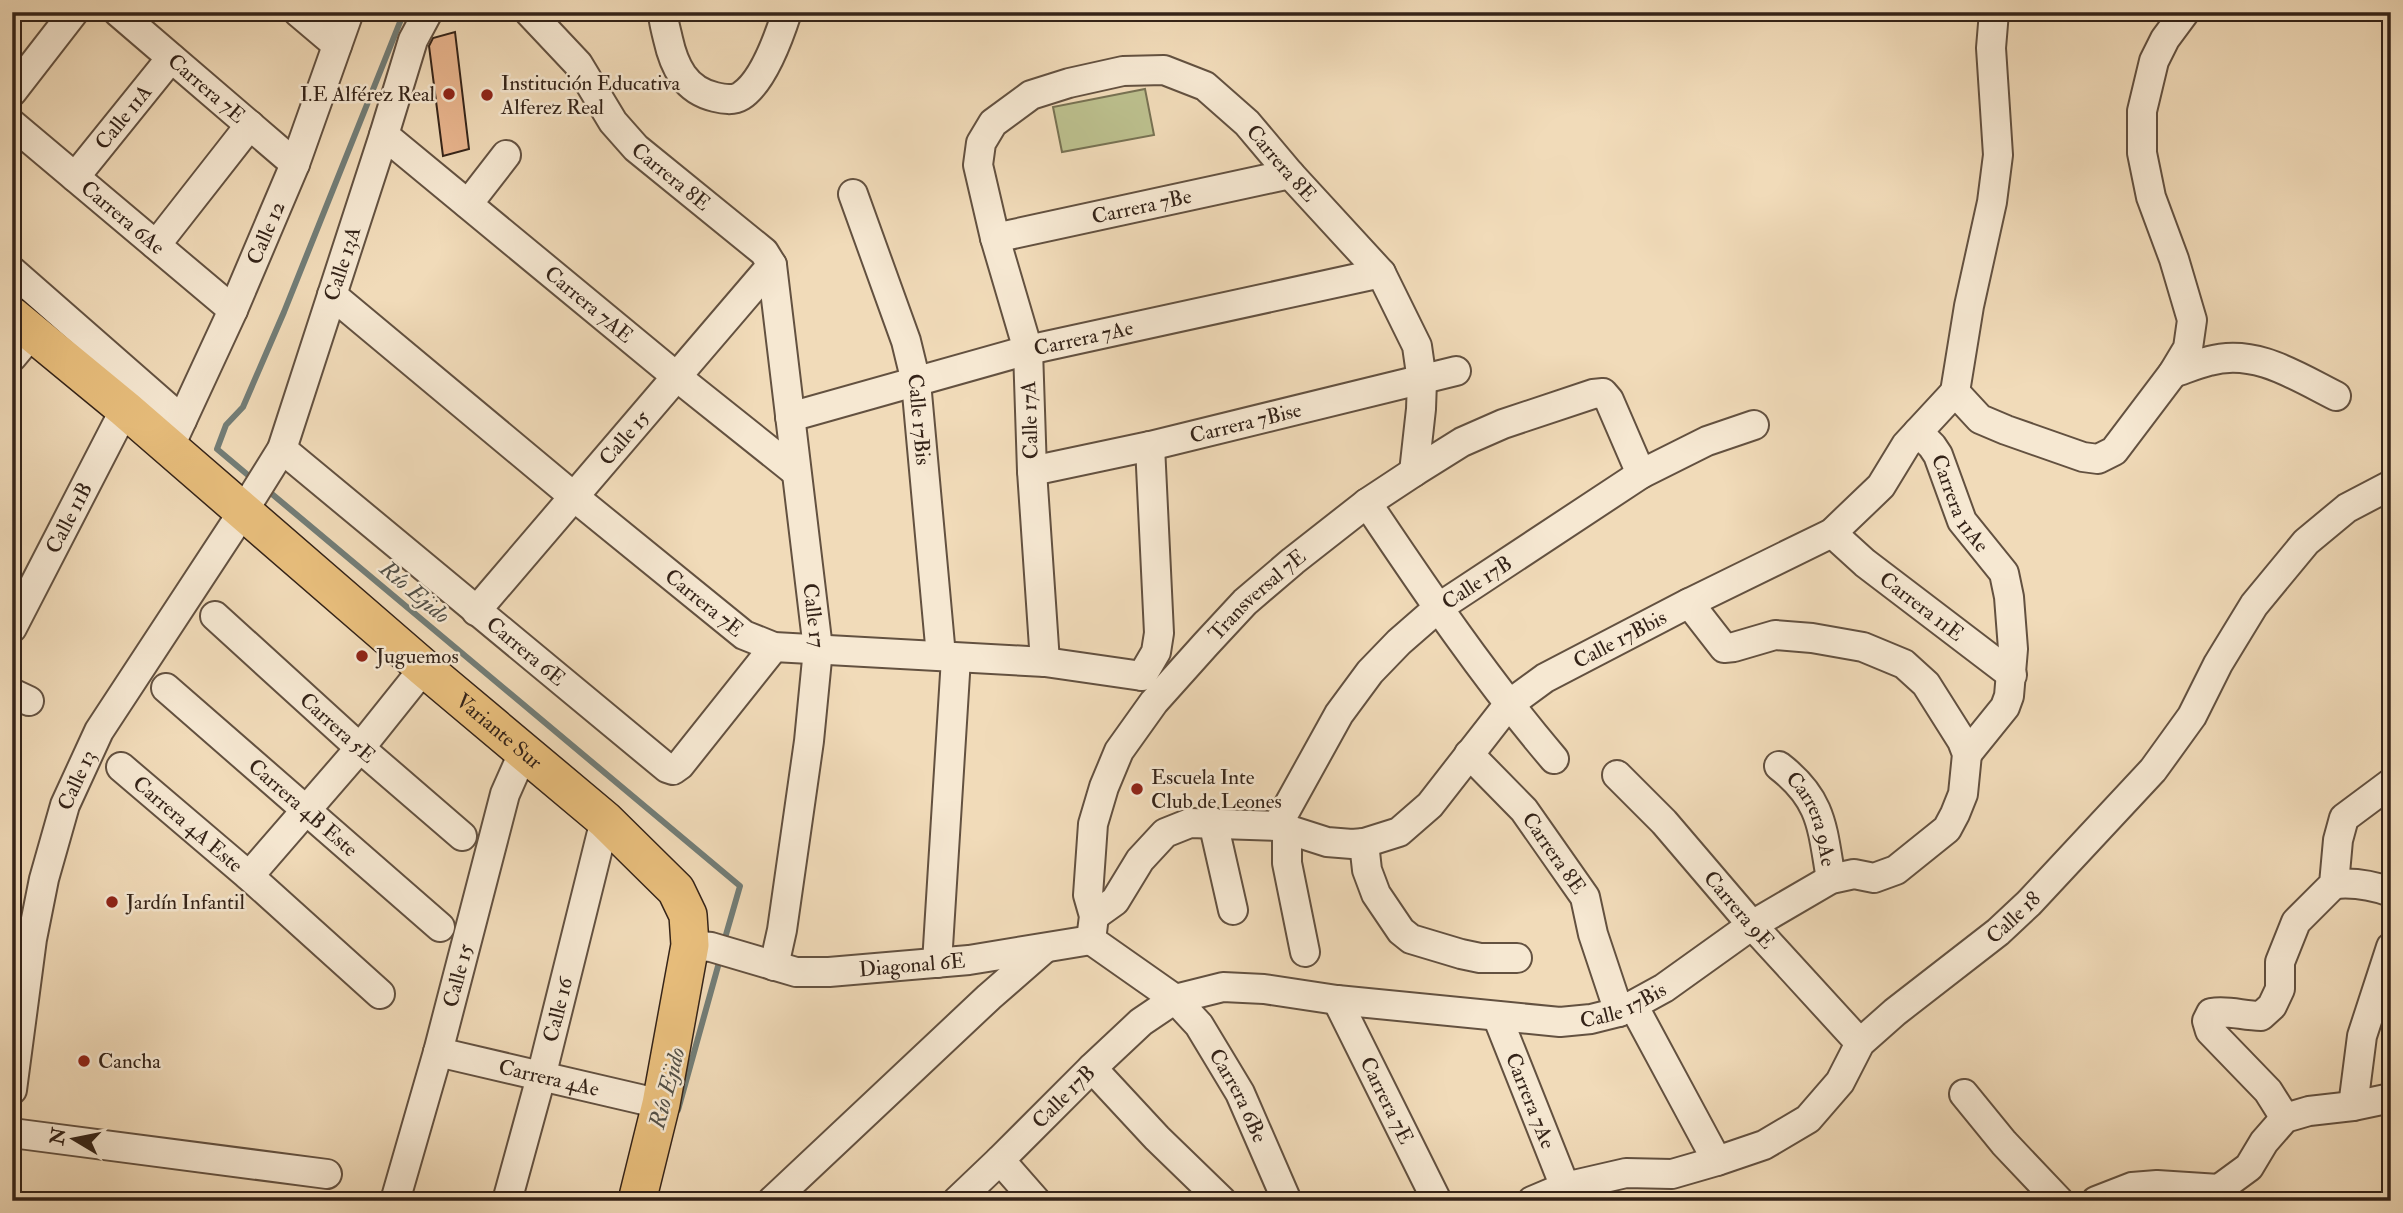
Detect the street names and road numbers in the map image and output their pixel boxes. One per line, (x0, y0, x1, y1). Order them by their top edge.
street label: Carrera 7E (162, 47, 251, 129)
street label: Calle 11A (89, 79, 158, 155)
street label: Carrera 8E (1240, 119, 1322, 208)
street label: Carrera 8E (626, 136, 716, 217)
street label: Carrera 6Ae (75, 174, 171, 261)
street label: Carrera 7Be (1089, 182, 1194, 230)
street label: Calle 12 (240, 197, 291, 268)
street label: Calle 13A (318, 223, 367, 304)
street label: Carrera 7AE (539, 260, 639, 349)
street label: Carrera 7Ae (1031, 314, 1136, 362)
street label: Calle 17Bis (901, 371, 937, 466)
street label: Calle 17A (1015, 380, 1045, 460)
street label: Carrera 7Bise (1187, 396, 1304, 449)
street label: Calle 15 (593, 404, 656, 471)
street label: Carrera 11Ae (1925, 451, 1995, 558)
street label: Calle 11B (39, 478, 98, 558)
street label: Transversal 7E (1202, 543, 1311, 646)
street label: Calle 17B (1436, 550, 1517, 615)
street label: Carrera 7E (659, 563, 749, 643)
street label: Carrera 11E (1874, 565, 1969, 647)
street label: Calle 17 (797, 582, 831, 650)
street label: Calle 17Bbis (1568, 604, 1671, 675)
street label: Carrera 6E (481, 611, 571, 692)
street label: Carrera 5E (294, 686, 381, 769)
street label: Variante Sur (450, 687, 548, 775)
street label: Calle 13 (51, 746, 102, 814)
street label: Carrera 4B Este (243, 753, 364, 863)
street label: Carrera 9Ae (1780, 765, 1842, 869)
street label: Carrera 4A Este (127, 770, 249, 879)
street label: Carrera 8E (1516, 807, 1592, 899)
street label: Carrera 9E (1698, 865, 1781, 954)
street label: Calle 18 (1981, 886, 2047, 950)
street label: Calle 15 (437, 940, 479, 1010)
street label: Diagonal 6E (858, 947, 966, 983)
street label: Calle 16 (537, 973, 579, 1045)
street label: Calle 17Bis (1579, 976, 1671, 1034)
street label: Carrera 6Be (1203, 1044, 1274, 1147)
street label: Carrera 7Ae (1499, 1049, 1562, 1153)
street label: Carrera 7E (1354, 1052, 1420, 1148)
street label: Carrera 4Ae (496, 1053, 602, 1103)
street label: Calle 17B (1026, 1059, 1101, 1134)

